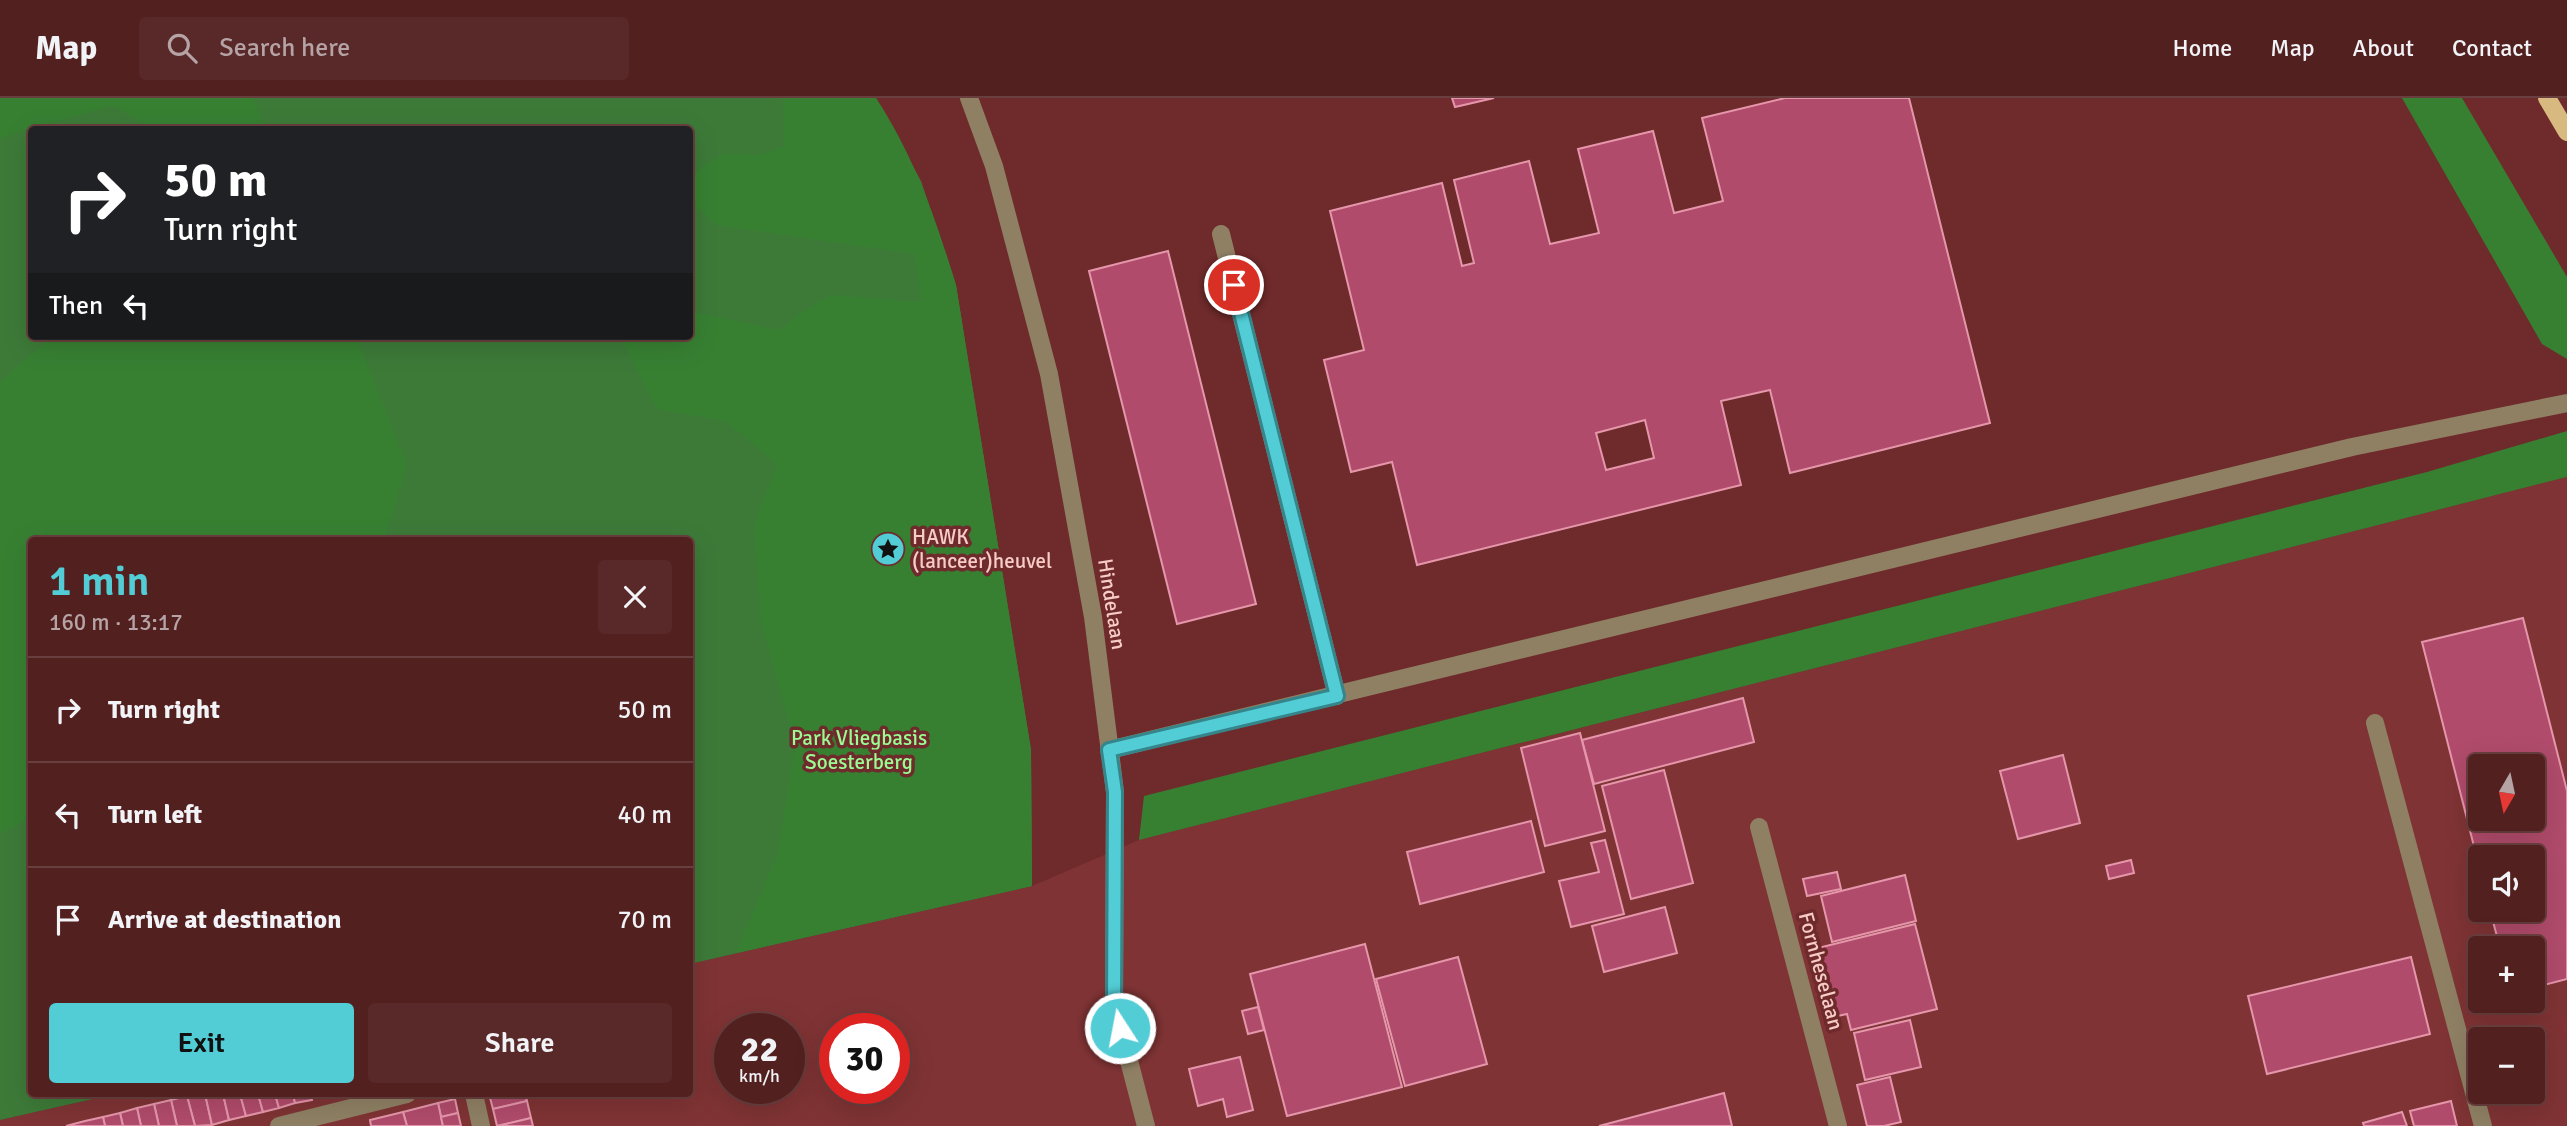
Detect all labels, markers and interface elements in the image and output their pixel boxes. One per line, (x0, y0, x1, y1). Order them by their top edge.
search box (139, 17, 629, 80)
text: Map (35, 28, 97, 69)
icon: search (163, 29, 201, 67)
text: Search here (219, 32, 350, 64)
text: Home (2172, 33, 2232, 63)
text: Map (2270, 33, 2315, 63)
text: About (2353, 33, 2414, 63)
text: Contact (2452, 33, 2532, 63)
text: 50 m (164, 150, 267, 210)
icon: right (49, 154, 140, 245)
text: Turn right (164, 210, 297, 249)
pin (1204, 255, 1264, 315)
icon: arrive (1215, 266, 1253, 304)
icon: left (117, 287, 155, 325)
text: Then (49, 290, 103, 322)
place label: HAWK (lanceer)heuvel (912, 524, 1052, 574)
place icon: HAWK (lanceer)heuvel (869, 530, 907, 568)
text: 1 min (49, 556, 150, 607)
street label: Hindelaan (1092, 557, 1132, 651)
button: close (598, 560, 672, 634)
text: 160 m · 13:17 (49, 608, 183, 637)
icon: right (49, 691, 87, 729)
text: Turn right (108, 694, 220, 726)
text: 50 m (617, 694, 672, 726)
park label: Park Vliegbasis Soesterberg (791, 725, 927, 775)
north arrow (2468, 754, 2544, 831)
map controls (2468, 754, 2545, 1104)
icon: left (49, 796, 87, 834)
text: Turn left (108, 799, 202, 831)
text: 40 m (617, 799, 672, 831)
button: sound (2468, 845, 2545, 922)
icon: arrive (49, 901, 87, 939)
text: Arrive at destination (108, 904, 341, 936)
text: 70 m (617, 904, 672, 936)
street label: Fornheselaan (1793, 909, 1849, 1033)
button: + (2468, 936, 2545, 1013)
position arrow (1083, 991, 1157, 1065)
button: Exit (49, 1003, 354, 1083)
button: Share (368, 1003, 672, 1083)
speed limit sign: 30 (819, 1013, 910, 1104)
button: − (2468, 1027, 2545, 1104)
text: 22 (741, 1028, 778, 1071)
text: km/h (739, 1065, 780, 1087)

